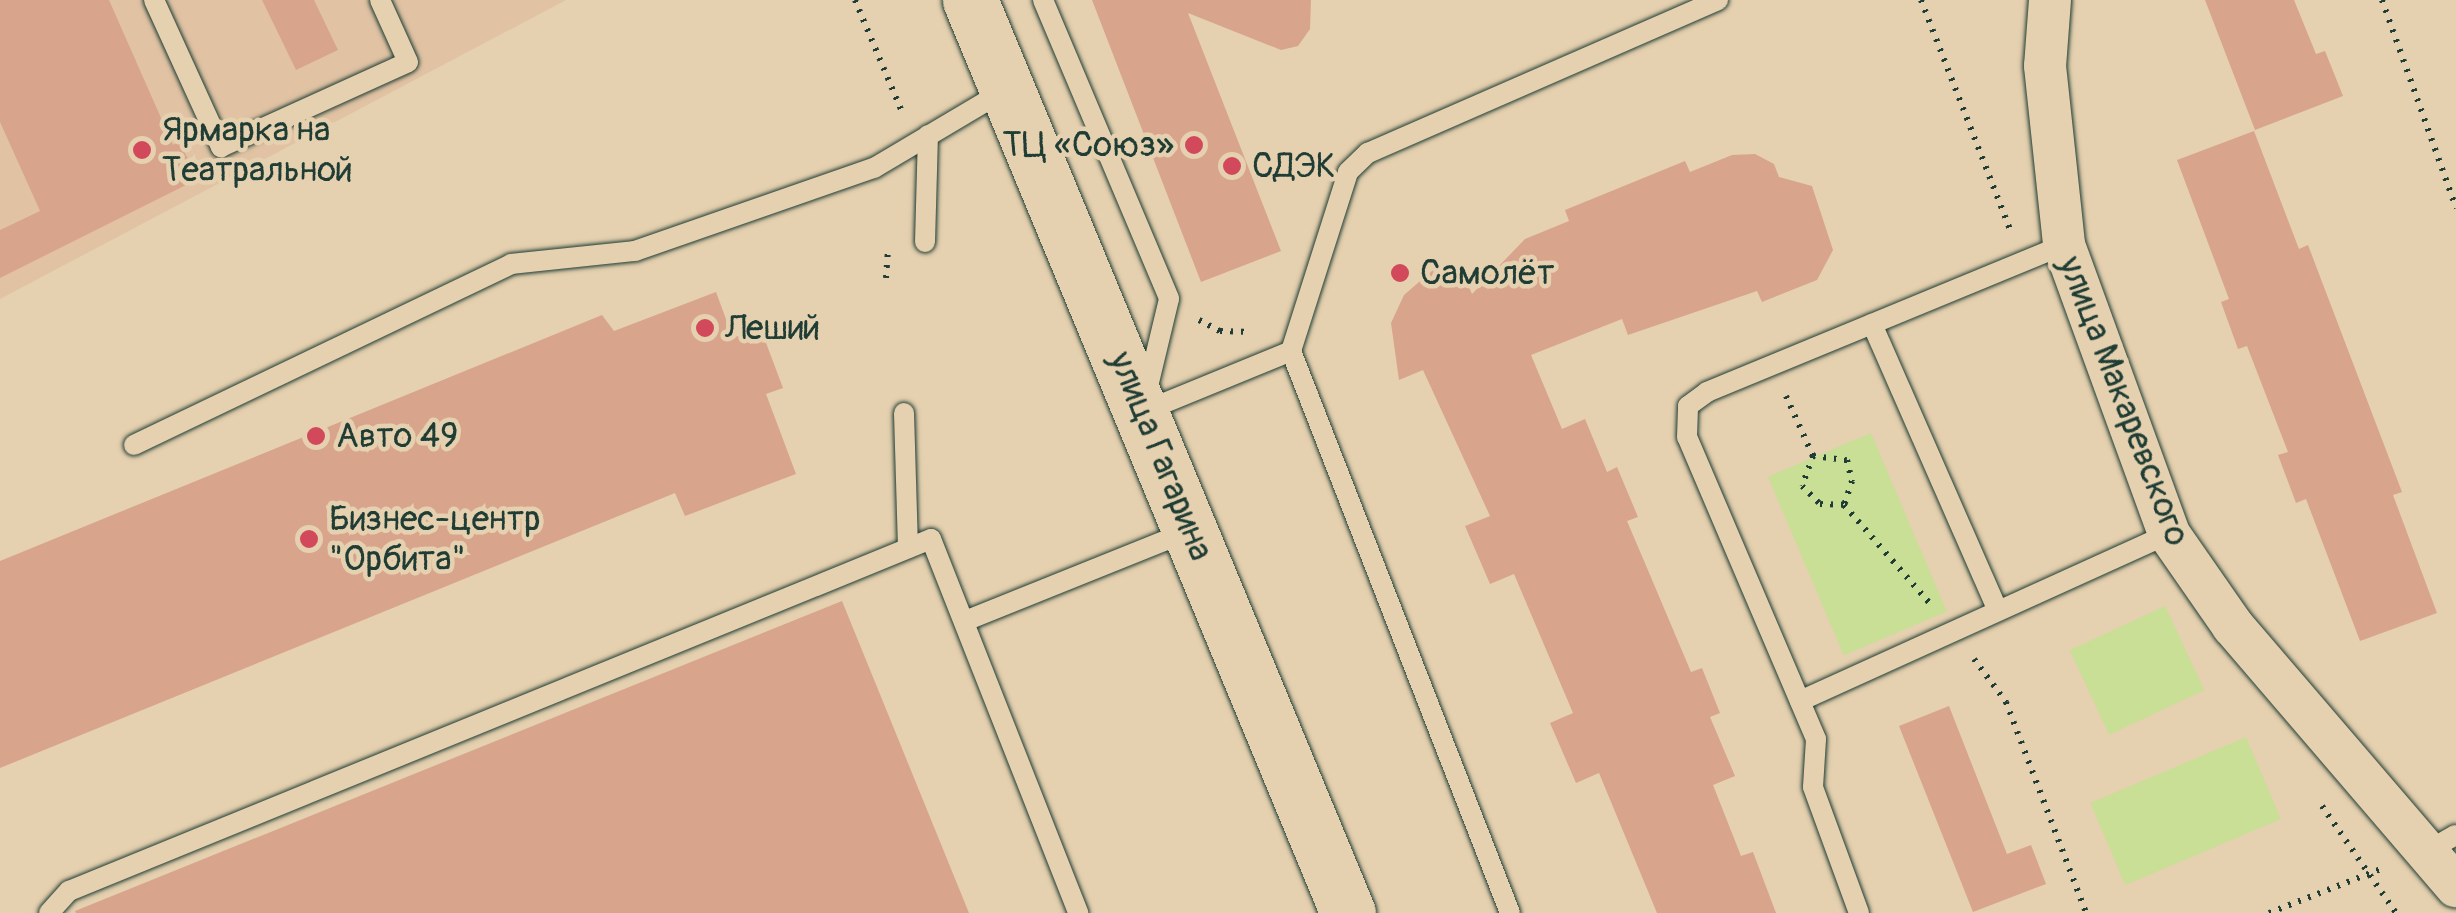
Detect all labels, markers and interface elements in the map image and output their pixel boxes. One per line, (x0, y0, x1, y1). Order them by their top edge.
place label: Ярмарка на Театральной (162, 109, 353, 191)
place label: ТЦ «Союз» (1002, 124, 1174, 166)
marker: ТЦ «Союз» (1183, 134, 1205, 156)
marker: Ярмарка на Театральной (131, 139, 153, 161)
place label: СДЭК (1252, 145, 1336, 187)
marker: СДЭК (1221, 155, 1243, 177)
street label: улица Макаревского (2049, 250, 2199, 552)
place label: Самолёт (1420, 252, 1555, 294)
marker: Самолёт (1389, 262, 1411, 284)
place label: Леший (725, 307, 820, 349)
marker: Леший (694, 317, 716, 339)
street label: улица Гагарина (1100, 345, 1222, 567)
place label: Авто 49 (336, 415, 458, 457)
marker: Авто 49 (305, 425, 327, 447)
place label: Бизнес-центр "Орбита" (329, 498, 541, 580)
marker: Бизнес-центр "Орбита" (298, 528, 320, 550)

